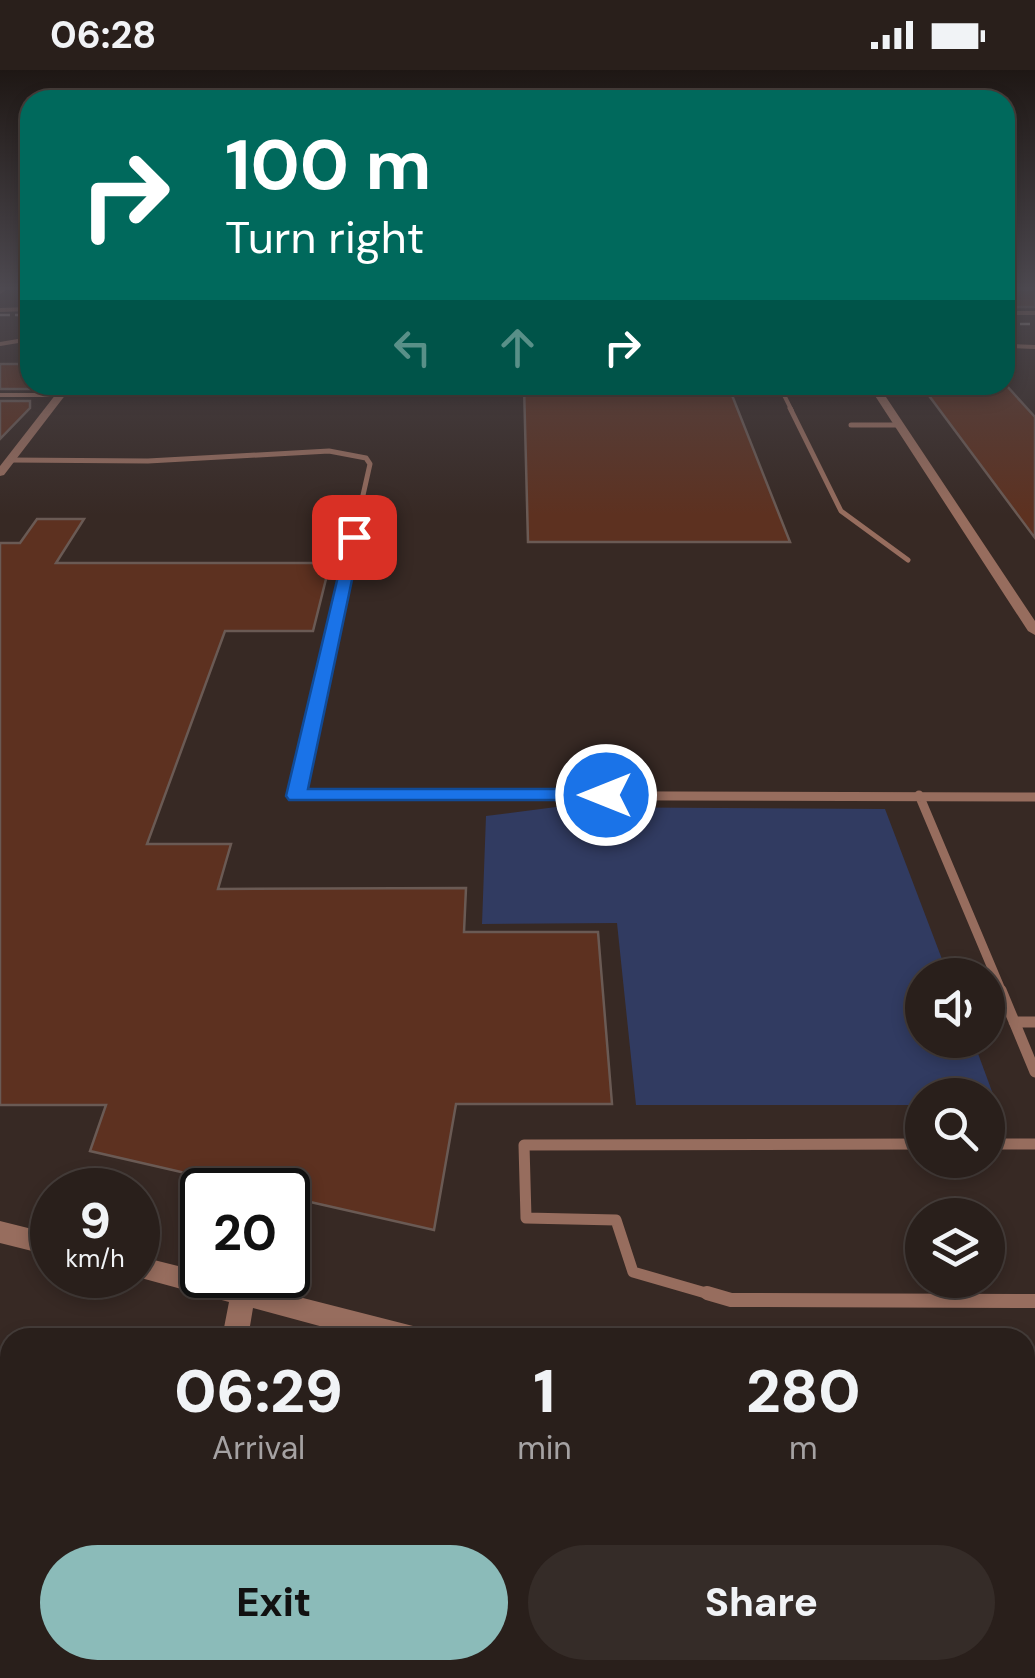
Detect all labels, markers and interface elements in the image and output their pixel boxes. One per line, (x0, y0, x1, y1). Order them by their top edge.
text: 06:28 (50, 10, 156, 60)
text: 100 m (225, 120, 431, 211)
icon: right (60, 130, 190, 260)
text: Turn right (225, 208, 424, 267)
icon: left (385, 320, 440, 375)
icon: ahead (490, 320, 545, 375)
icon: right (595, 320, 650, 375)
pin (312, 495, 397, 580)
icon: arrive (327, 510, 382, 565)
position arrow (554, 743, 658, 847)
map controls (905, 958, 1005, 1298)
button: sound (905, 958, 1005, 1058)
button: search (905, 1078, 1005, 1178)
speed limit sign: 20 (180, 1168, 310, 1298)
text: 9 (79, 1188, 111, 1254)
button: layers (905, 1198, 1005, 1298)
text: km/h (65, 1242, 125, 1275)
text: 06:29 (174, 1352, 343, 1431)
text: 1 (533, 1352, 555, 1431)
text: 280 (746, 1352, 861, 1431)
text: Arrival (212, 1427, 305, 1469)
text: min (517, 1427, 572, 1469)
text: m (789, 1427, 818, 1469)
button: Exit (40, 1545, 508, 1660)
button: Share (528, 1545, 995, 1660)

